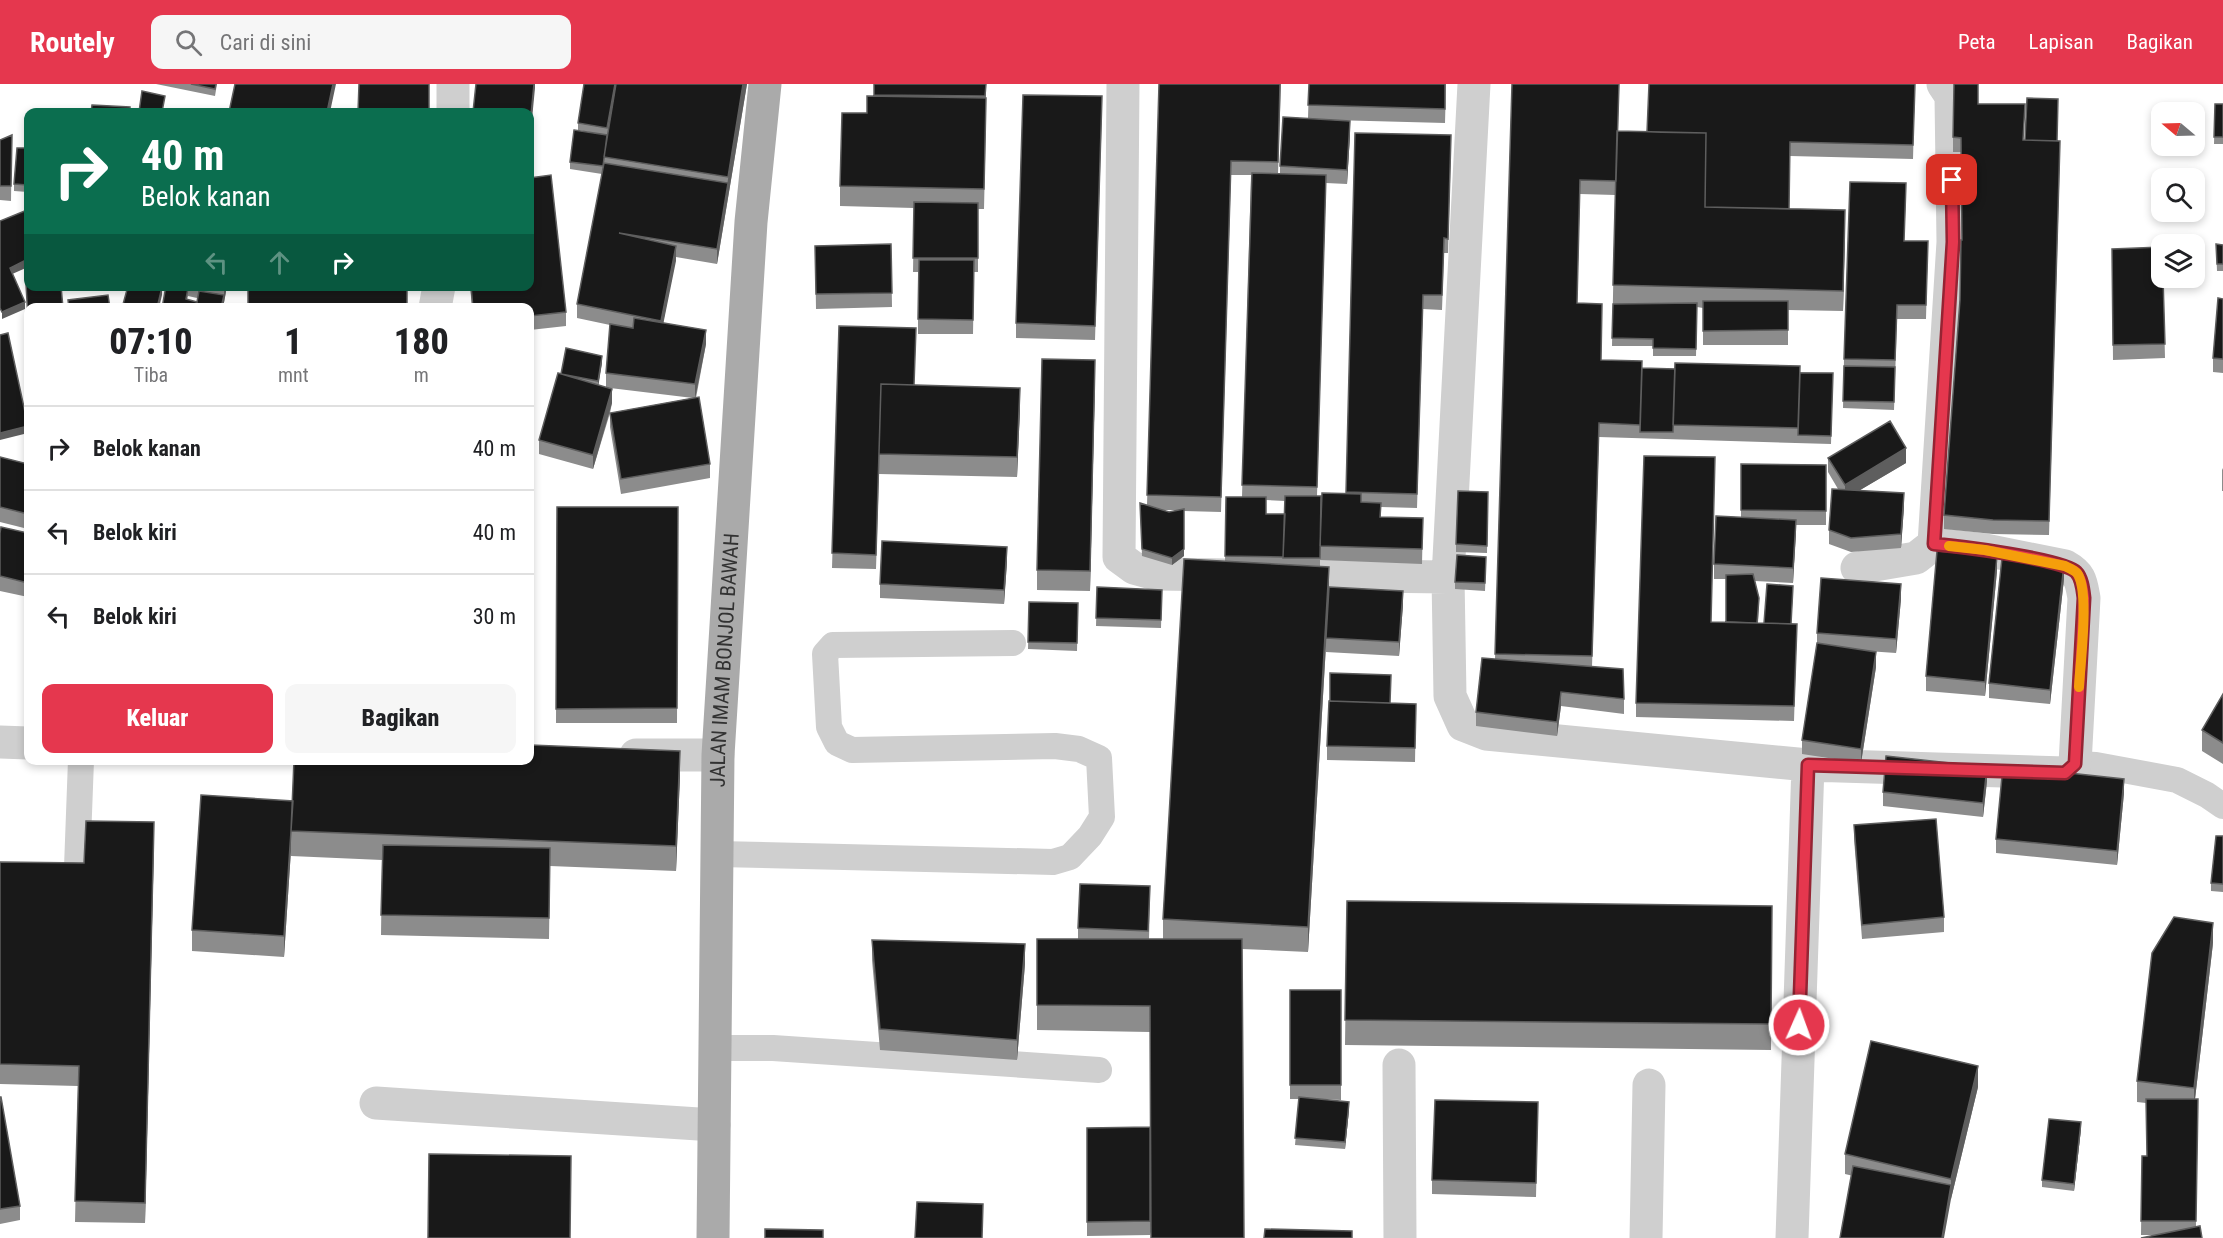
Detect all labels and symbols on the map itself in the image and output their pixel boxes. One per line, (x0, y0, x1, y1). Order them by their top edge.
north arrow (2151, 102, 2205, 156)
pin (1926, 154, 1977, 205)
street label: JALAN IMAM BONJOL BAWAH (706, 532, 744, 787)
position arrow (1767, 993, 1831, 1057)

